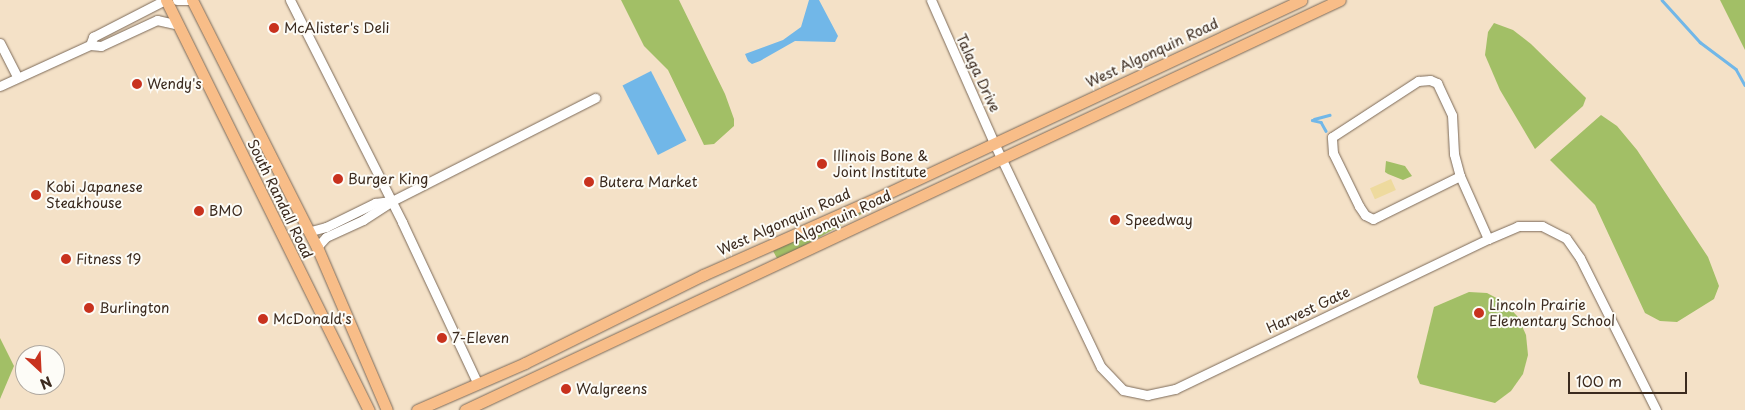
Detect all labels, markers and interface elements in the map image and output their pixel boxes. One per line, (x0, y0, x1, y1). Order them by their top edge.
street label: West Algonquin Road (1083, 15, 1221, 91)
place label: McAlister's Deli (284, 20, 390, 36)
marker: McAlister's Deli (268, 22, 280, 34)
street label: Talaga Drive (952, 30, 1004, 116)
place label: Wendy's (147, 76, 202, 92)
marker: Wendy's (131, 78, 143, 90)
street label: South Randall Road (243, 136, 317, 262)
place label: Illinois Bone & Joint Institute (833, 148, 929, 180)
marker: Illinois Bone & Joint Institute (815, 157, 829, 171)
place label: Burger King (348, 171, 428, 187)
marker: Burger King (332, 173, 344, 185)
place label: Butera Market (599, 174, 698, 190)
marker: Butera Market (583, 176, 595, 188)
place label: Kobi Japanese Steakhouse (46, 179, 144, 212)
street label: West Algonquin Road (715, 185, 853, 259)
street label: Algonquin Road (790, 187, 894, 247)
marker: Kobi Japanese Steakhouse (30, 189, 42, 201)
place label: BMO (209, 203, 243, 219)
marker: BMO (193, 205, 205, 217)
place label: Speedway (1125, 212, 1193, 228)
marker: Speedway (1109, 214, 1121, 226)
place label: Fitness 19 (76, 251, 141, 267)
marker: Fitness 19 (60, 253, 72, 265)
street label: Harvest Gate (1264, 283, 1352, 337)
place label: Lincoln Prairie Elementary School (1489, 297, 1615, 330)
place label: Burlington (99, 300, 169, 316)
marker: Burlington (83, 302, 95, 314)
marker: Lincoln Prairie Elementary School (1473, 307, 1485, 319)
place label: McDonald's (273, 311, 352, 327)
marker: McDonald's (257, 313, 269, 325)
place label: 7-Eleven (452, 330, 509, 346)
marker: 7-Eleven (436, 332, 448, 344)
north arrow (15, 345, 65, 395)
scale bar (1570, 362, 1689, 394)
text: 100 m (1576, 369, 1622, 392)
text: N (37, 371, 56, 395)
place label: Walgreens (576, 381, 647, 397)
marker: Walgreens (560, 383, 572, 395)

